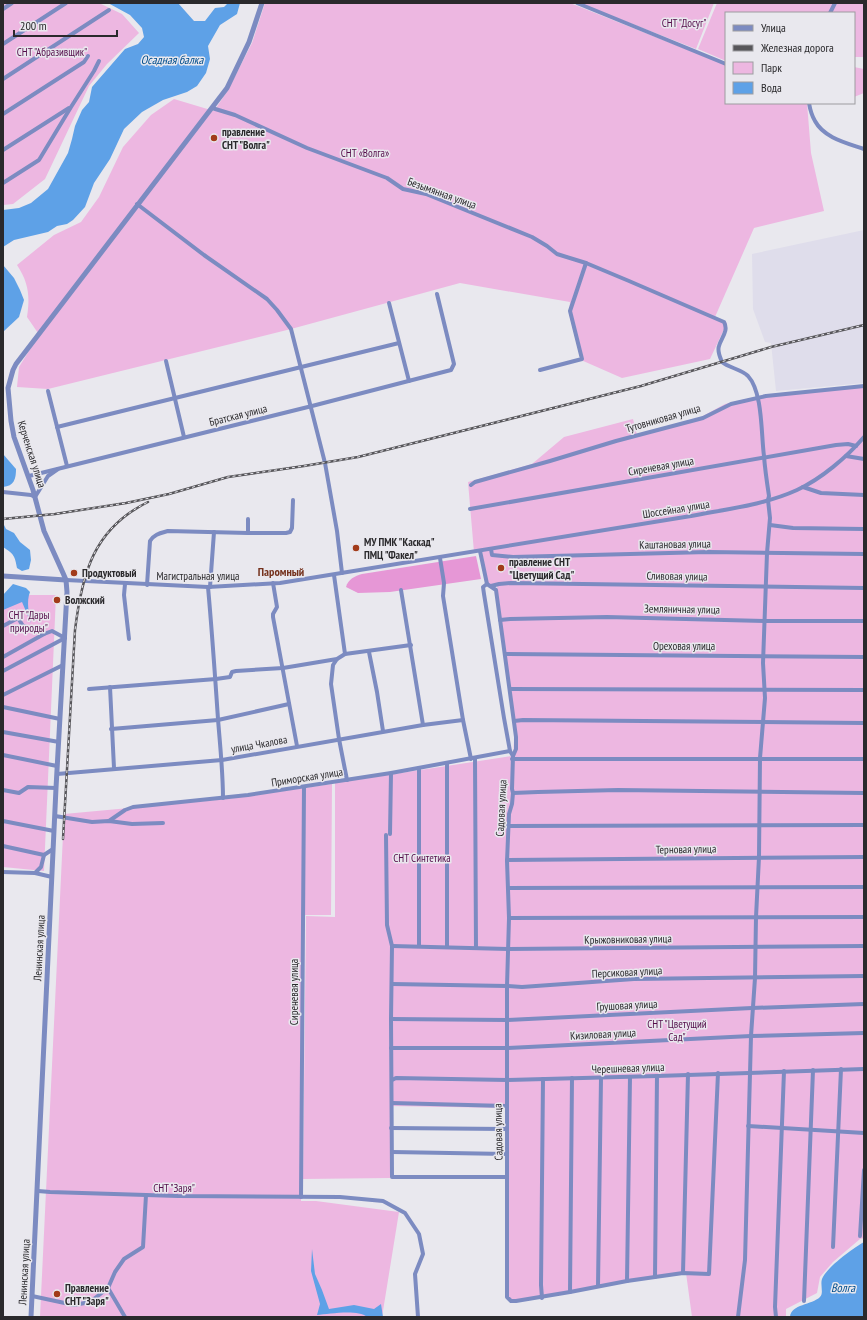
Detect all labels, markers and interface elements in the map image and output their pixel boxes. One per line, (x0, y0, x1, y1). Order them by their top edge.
scale bar (14, 12, 117, 38)
legend (725, 12, 855, 104)
park label: СНТ "Досуг" (662, 16, 706, 30)
text: 200 m (20, 18, 47, 33)
text: Улица (761, 20, 786, 35)
text: Железная дорога (760, 40, 834, 55)
park label: СНТ "Абразивщик" (17, 45, 87, 59)
water label: Осадная балка (141, 52, 204, 67)
text: Парк (761, 60, 782, 75)
text: Вода (761, 80, 782, 95)
place label: правление СНТ "Волга" (222, 125, 270, 152)
marker: правление СНТ "Волга" (209, 133, 219, 143)
park label: СНТ «Волга» (341, 146, 389, 160)
street label: Безымянная улица (406, 174, 478, 212)
street label: Братская улица (208, 401, 268, 429)
street label: Тутовниковая улица (624, 401, 702, 435)
street label: Керченская улица (15, 419, 49, 489)
street label: Сиреневая улица (627, 453, 695, 479)
street label: Шоссейная улица (642, 497, 710, 521)
place label: МУ ПМК "Каскад" ПМЦ "Факел" (364, 535, 435, 562)
street label: Каштановая улица (639, 536, 711, 552)
marker: МУ ПМК "Каскад" ПМЦ "Факел" (351, 543, 361, 553)
place label: правление СНТ "Цветущий Сад" (509, 555, 574, 582)
marker: правление СНТ "Цветущий Сад" (496, 563, 506, 573)
district label: Паромный (258, 564, 304, 579)
place label: Продуктовый (82, 566, 136, 580)
marker: Продуктовый (69, 568, 79, 578)
street label: Сливовая улица (646, 568, 708, 584)
street label: Магистральная улица (157, 569, 239, 583)
place label: Волжский (65, 593, 105, 607)
marker: Волжский (52, 595, 62, 605)
street label: Земляничная улица (644, 601, 720, 617)
park label: СНТ "Дары природы" (9, 608, 50, 635)
street label: Ореховая улица (653, 639, 715, 653)
street label: улица Чкалова (230, 732, 288, 756)
street label: Приморская улица (270, 764, 344, 790)
street label: Садовая улица (493, 779, 509, 837)
street label: Терновая улица (656, 841, 716, 857)
park label: СНТ Синтетика (393, 851, 451, 865)
street label: Ленинская улица (30, 915, 48, 982)
street label: Крыжовниковая улица (584, 931, 672, 947)
street label: Сиреневая улица (287, 959, 301, 1025)
street label: Персиковая улица (591, 963, 663, 981)
street label: Грушовая улица (596, 996, 658, 1014)
park label: СНТ "Цветущий Сад" (647, 1017, 707, 1044)
street label: Кизиловая улица (570, 1025, 636, 1043)
street label: Черешневая улица (591, 1060, 665, 1076)
street label: Садовая улица (491, 1103, 505, 1161)
park label: СНТ "Заря" (153, 1181, 195, 1195)
street label: Ленинская улица (15, 1239, 33, 1306)
water label: Волга (831, 1280, 856, 1295)
place label: Правление СНТ "Заря" (65, 1281, 109, 1308)
marker: Правление СНТ "Заря" (52, 1289, 62, 1299)

